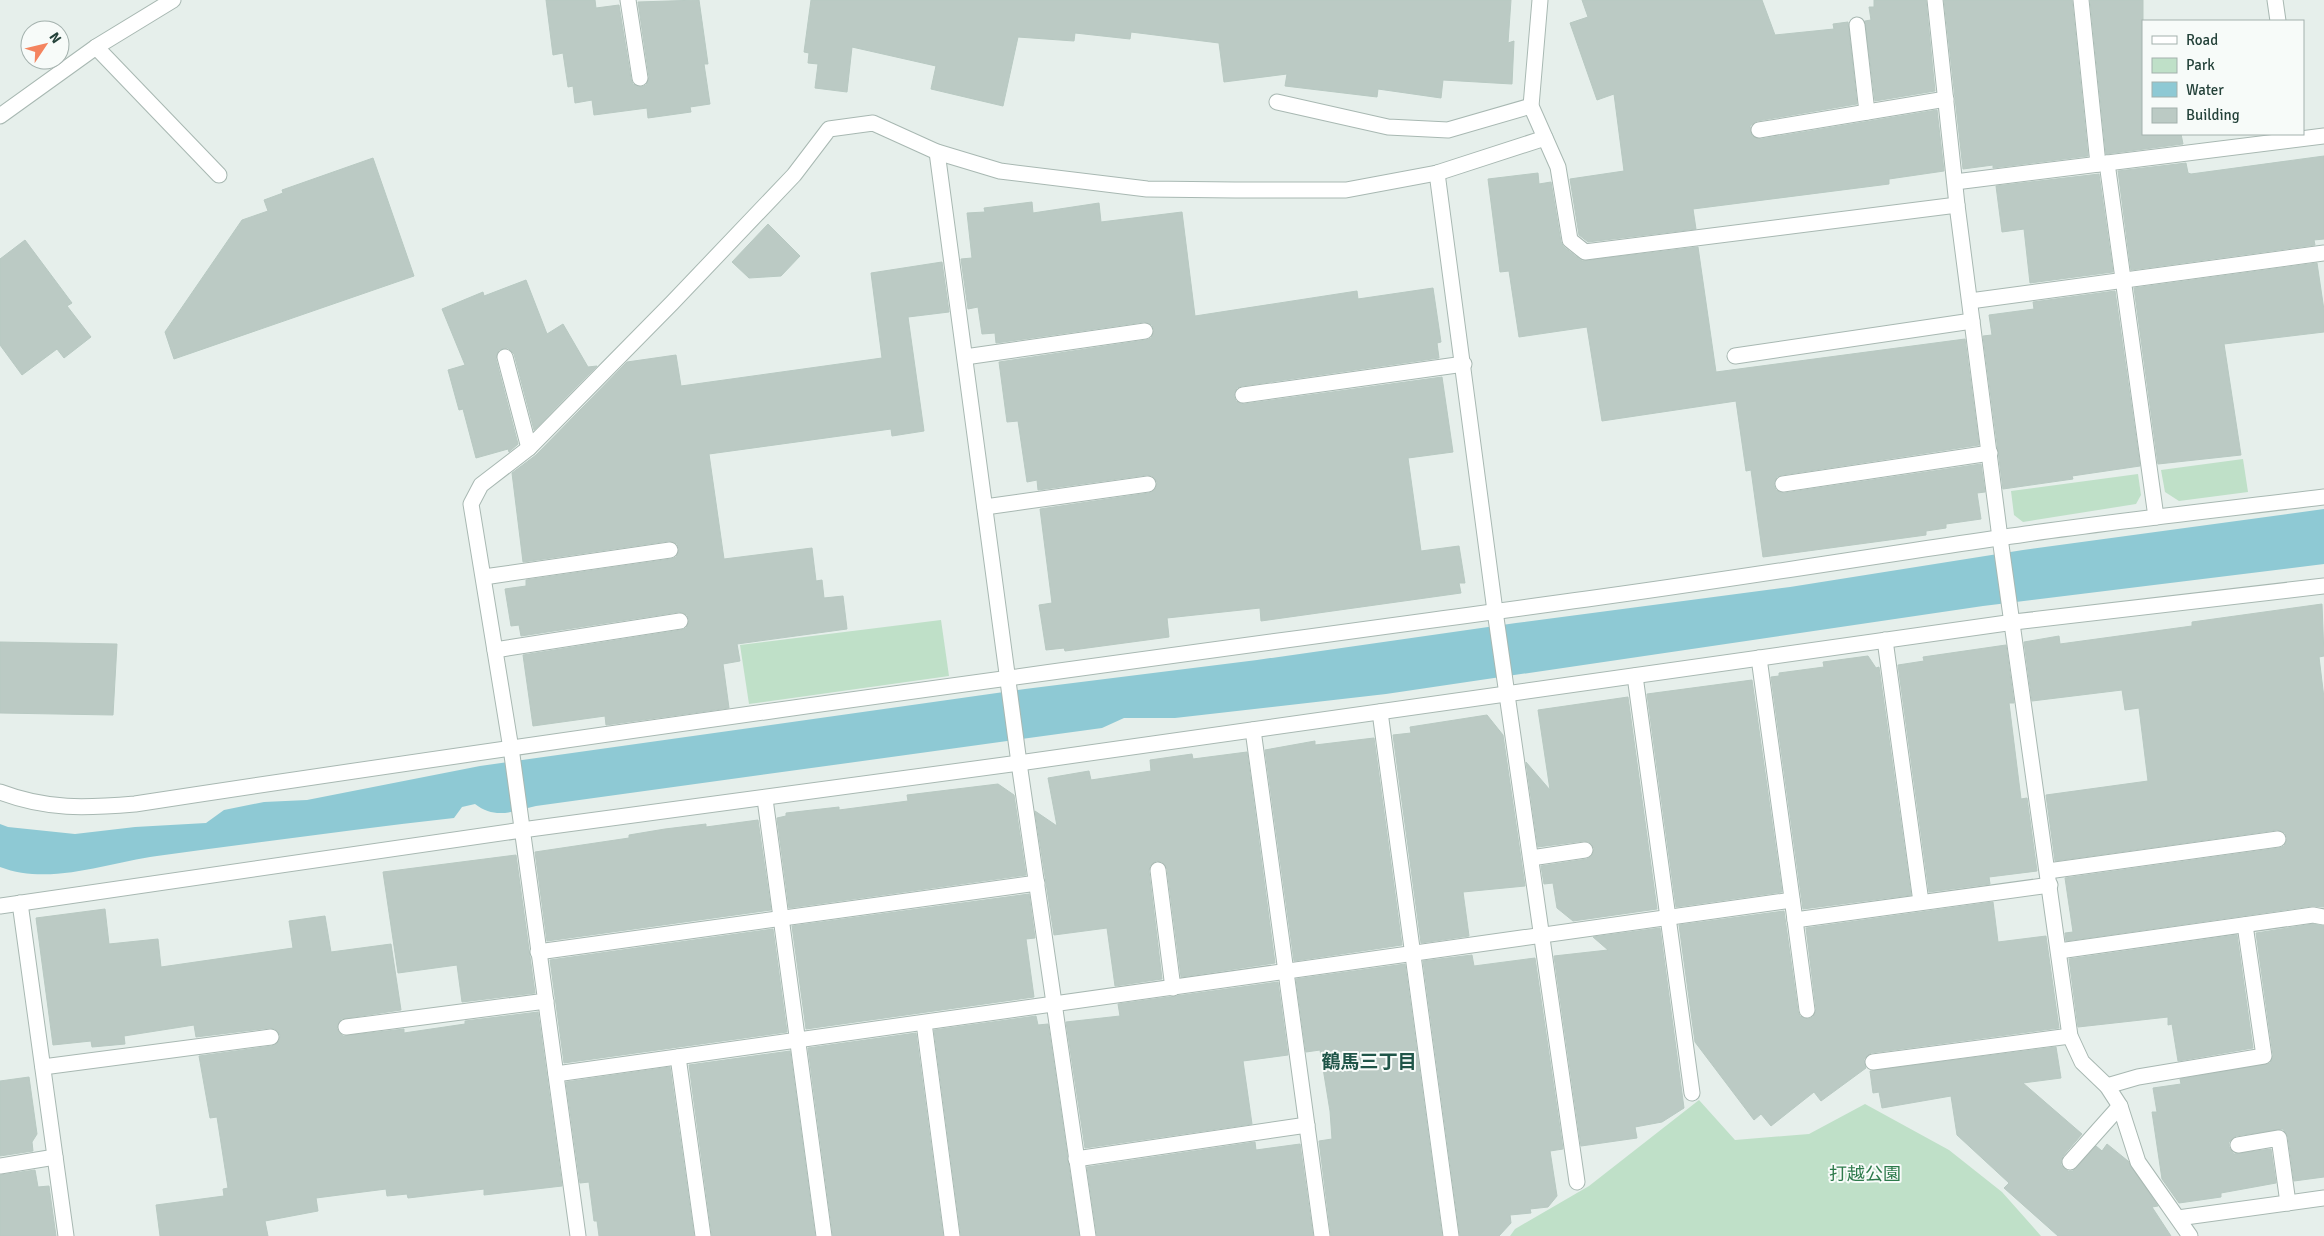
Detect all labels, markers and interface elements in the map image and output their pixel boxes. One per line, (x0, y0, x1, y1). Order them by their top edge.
north arrow (20, 20, 70, 70)
legend (2142, 20, 2304, 135)
text: N (45, 29, 65, 47)
text: Road (2186, 31, 2218, 49)
text: Park (2186, 56, 2215, 74)
text: Water (2186, 81, 2224, 99)
text: Building (2186, 106, 2240, 124)
district label: 鶴馬三丁目 (1321, 1050, 1417, 1074)
park label: 打越公園 (1829, 1163, 1901, 1185)

